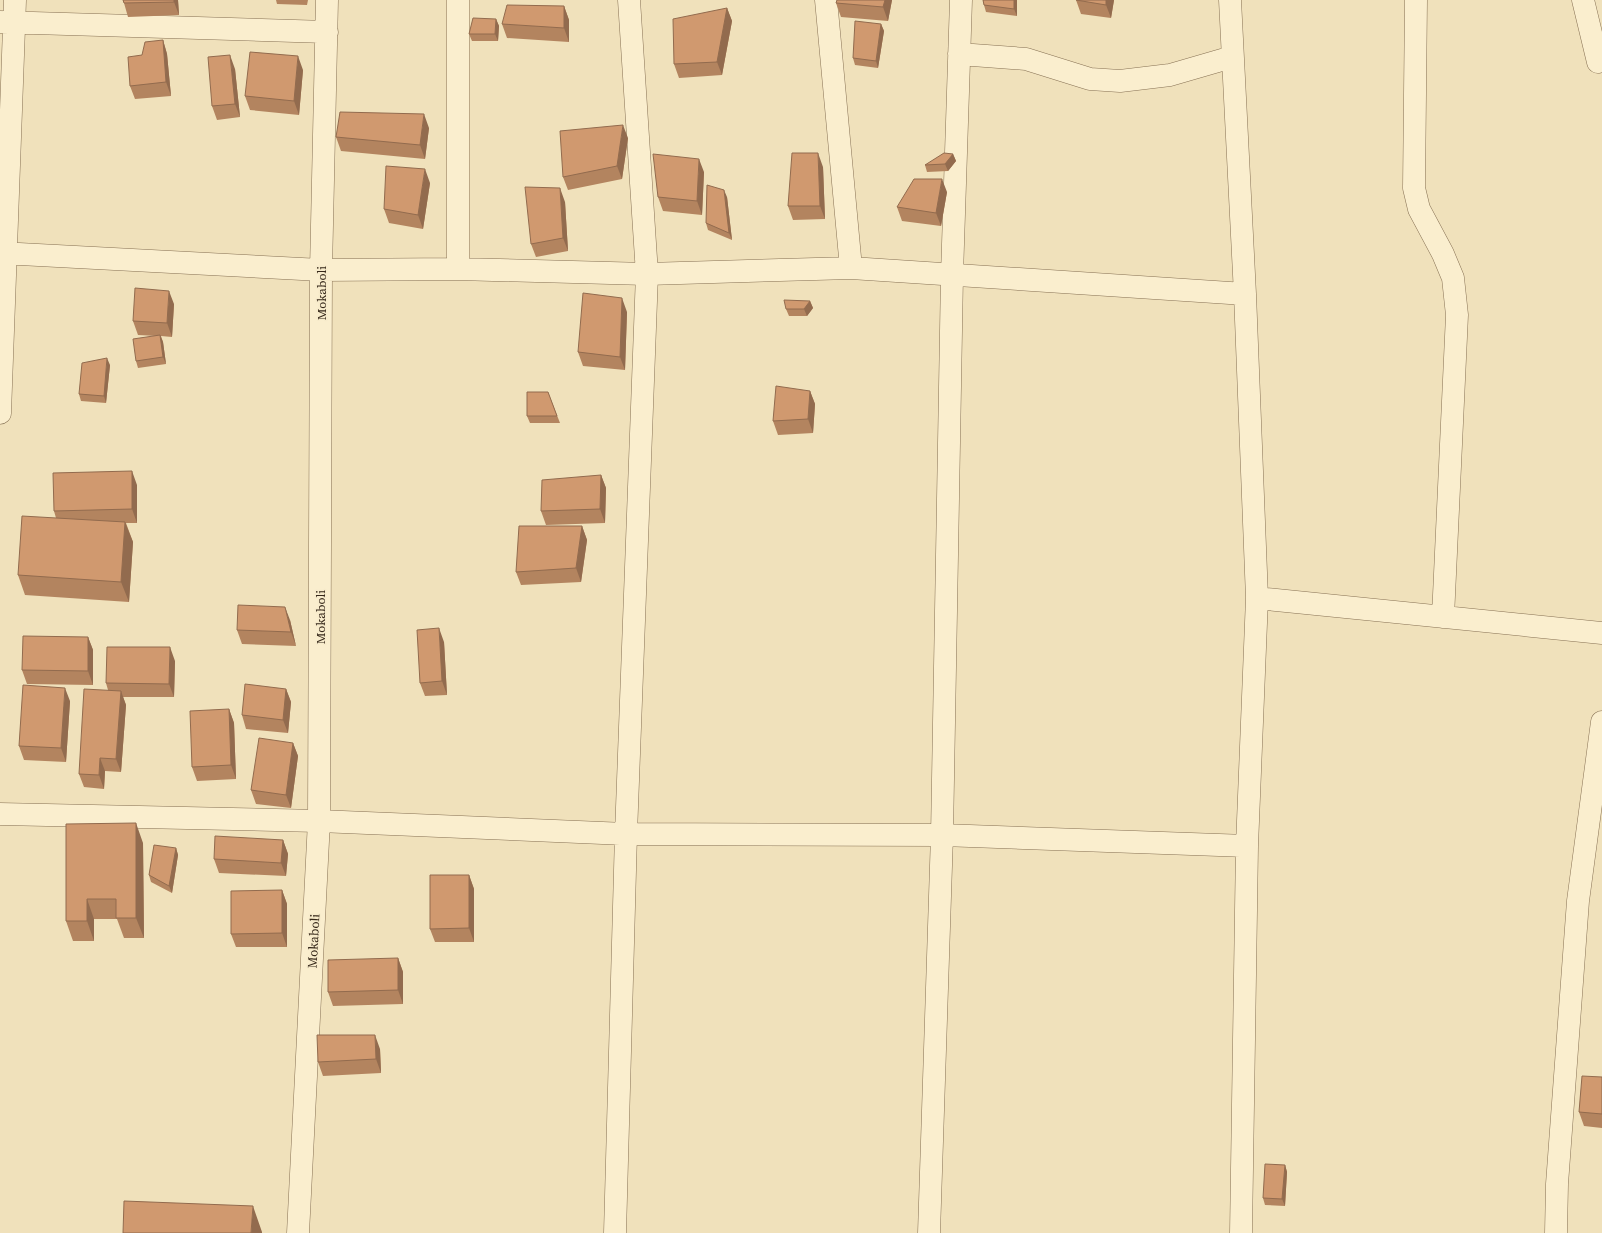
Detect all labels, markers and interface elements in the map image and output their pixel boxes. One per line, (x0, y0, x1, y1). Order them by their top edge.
street label: Mokaboli (313, 266, 330, 320)
street label: Mokaboli (312, 590, 329, 644)
street label: Mokaboli (304, 913, 323, 969)

